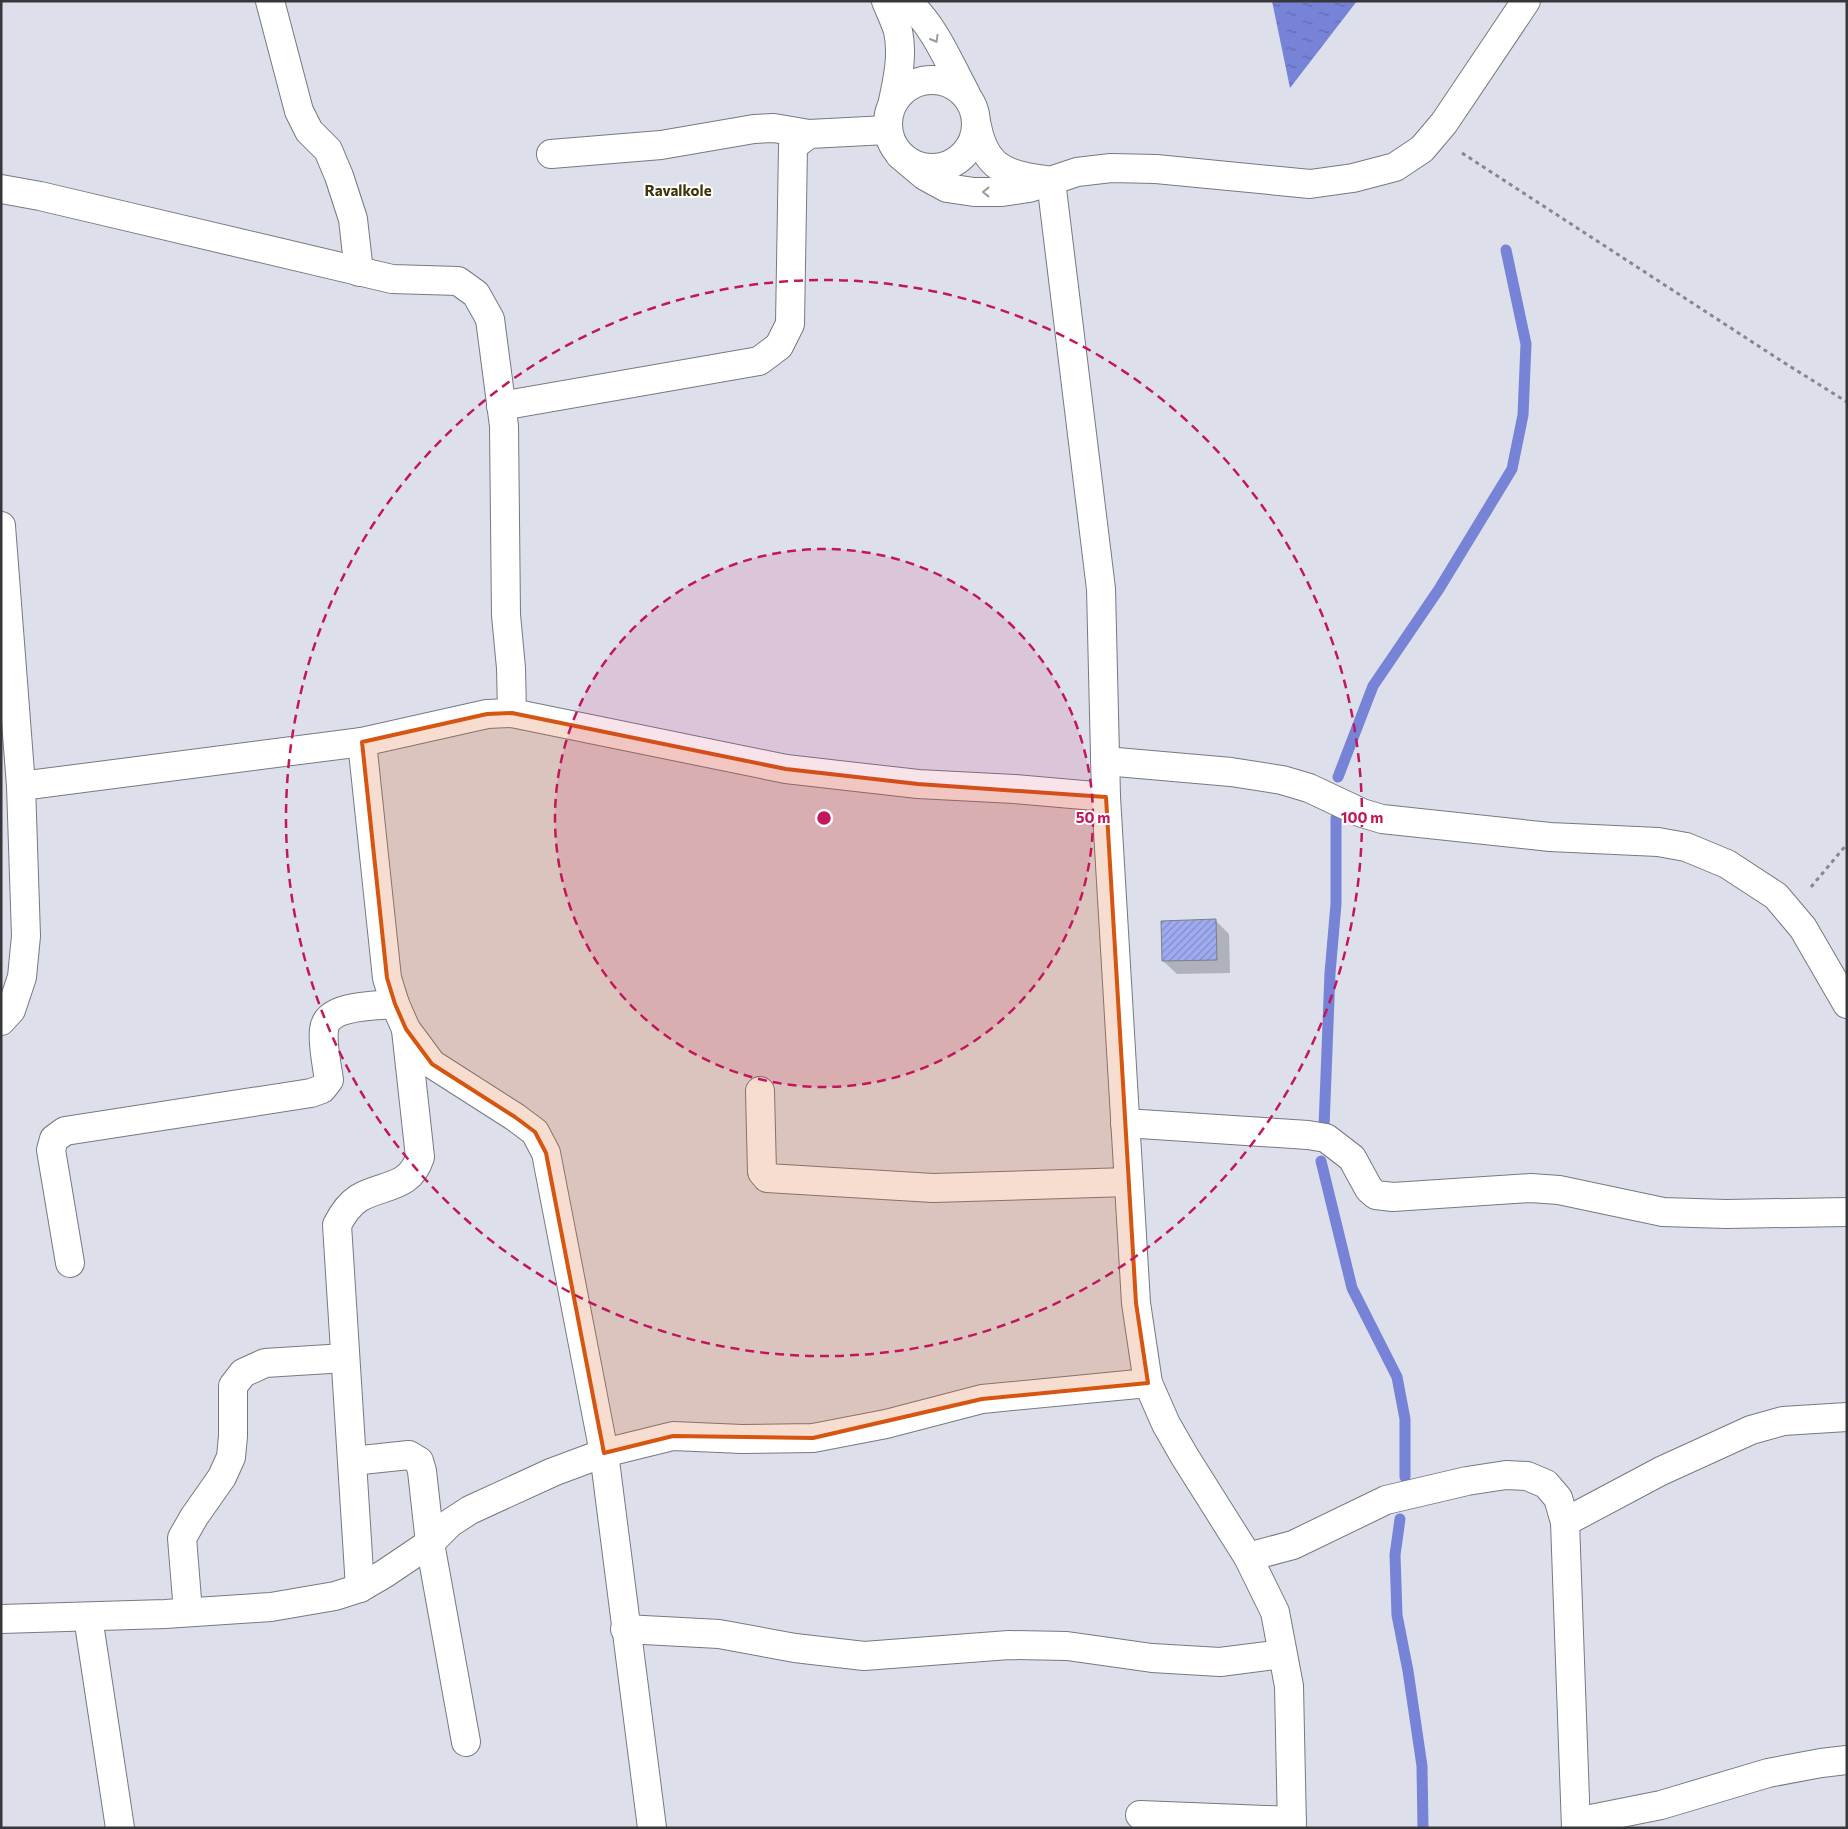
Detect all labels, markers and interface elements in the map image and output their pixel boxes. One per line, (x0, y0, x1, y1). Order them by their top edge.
one-way arrow (929, 34, 939, 43)
district label: Ravalkole (644, 181, 712, 199)
one-way arrow (982, 187, 990, 197)
text: 50 m (1076, 808, 1110, 826)
text: 100 m (1341, 808, 1383, 826)
centre of rings (815, 809, 833, 827)

